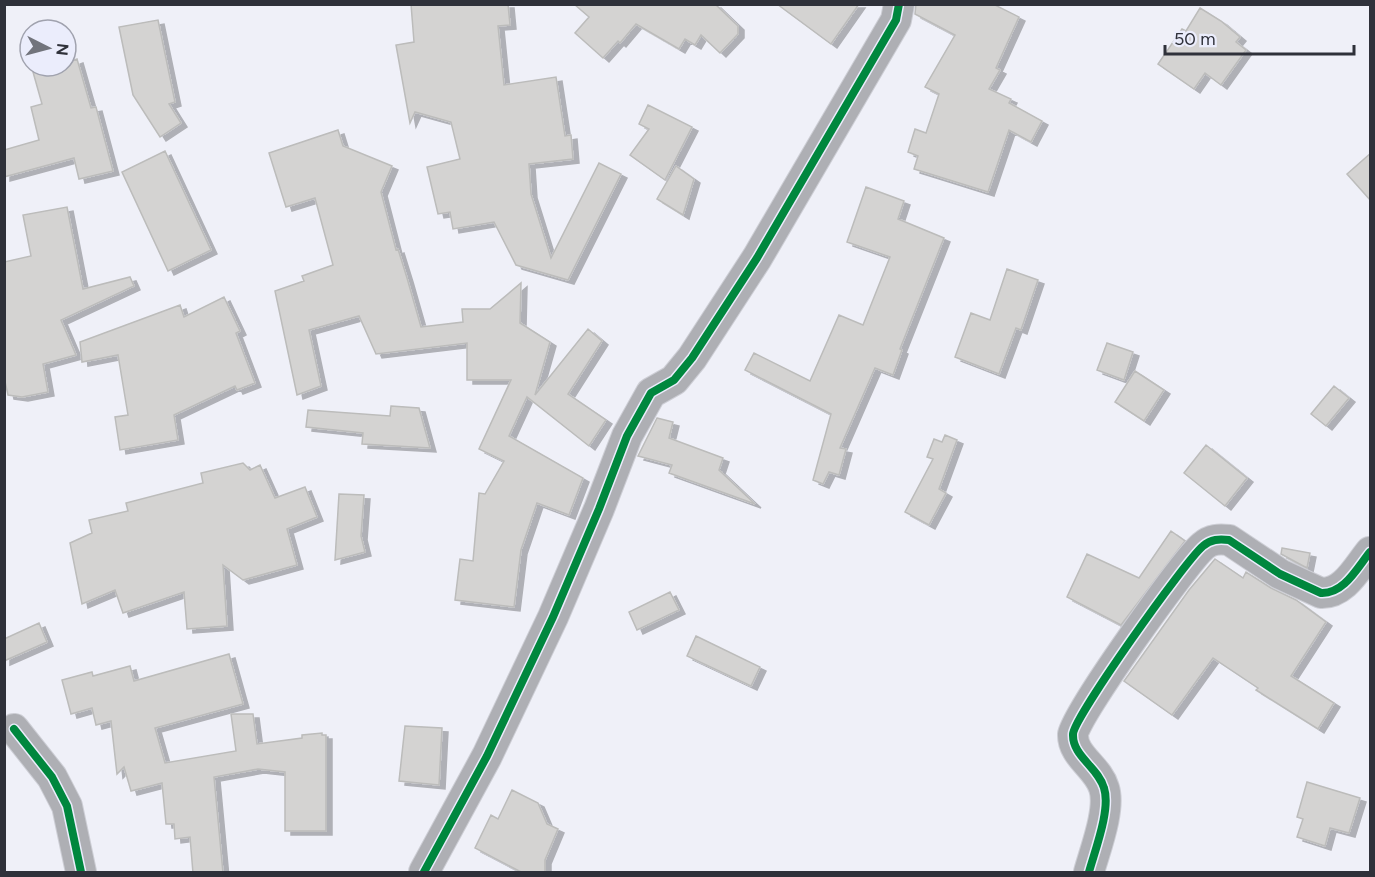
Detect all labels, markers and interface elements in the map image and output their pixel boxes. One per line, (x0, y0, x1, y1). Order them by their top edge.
north arrow (18, 18, 78, 78)
scale bar (1165, 18, 1354, 56)
text: 50 m (1174, 28, 1216, 50)
text: N (52, 42, 73, 57)

